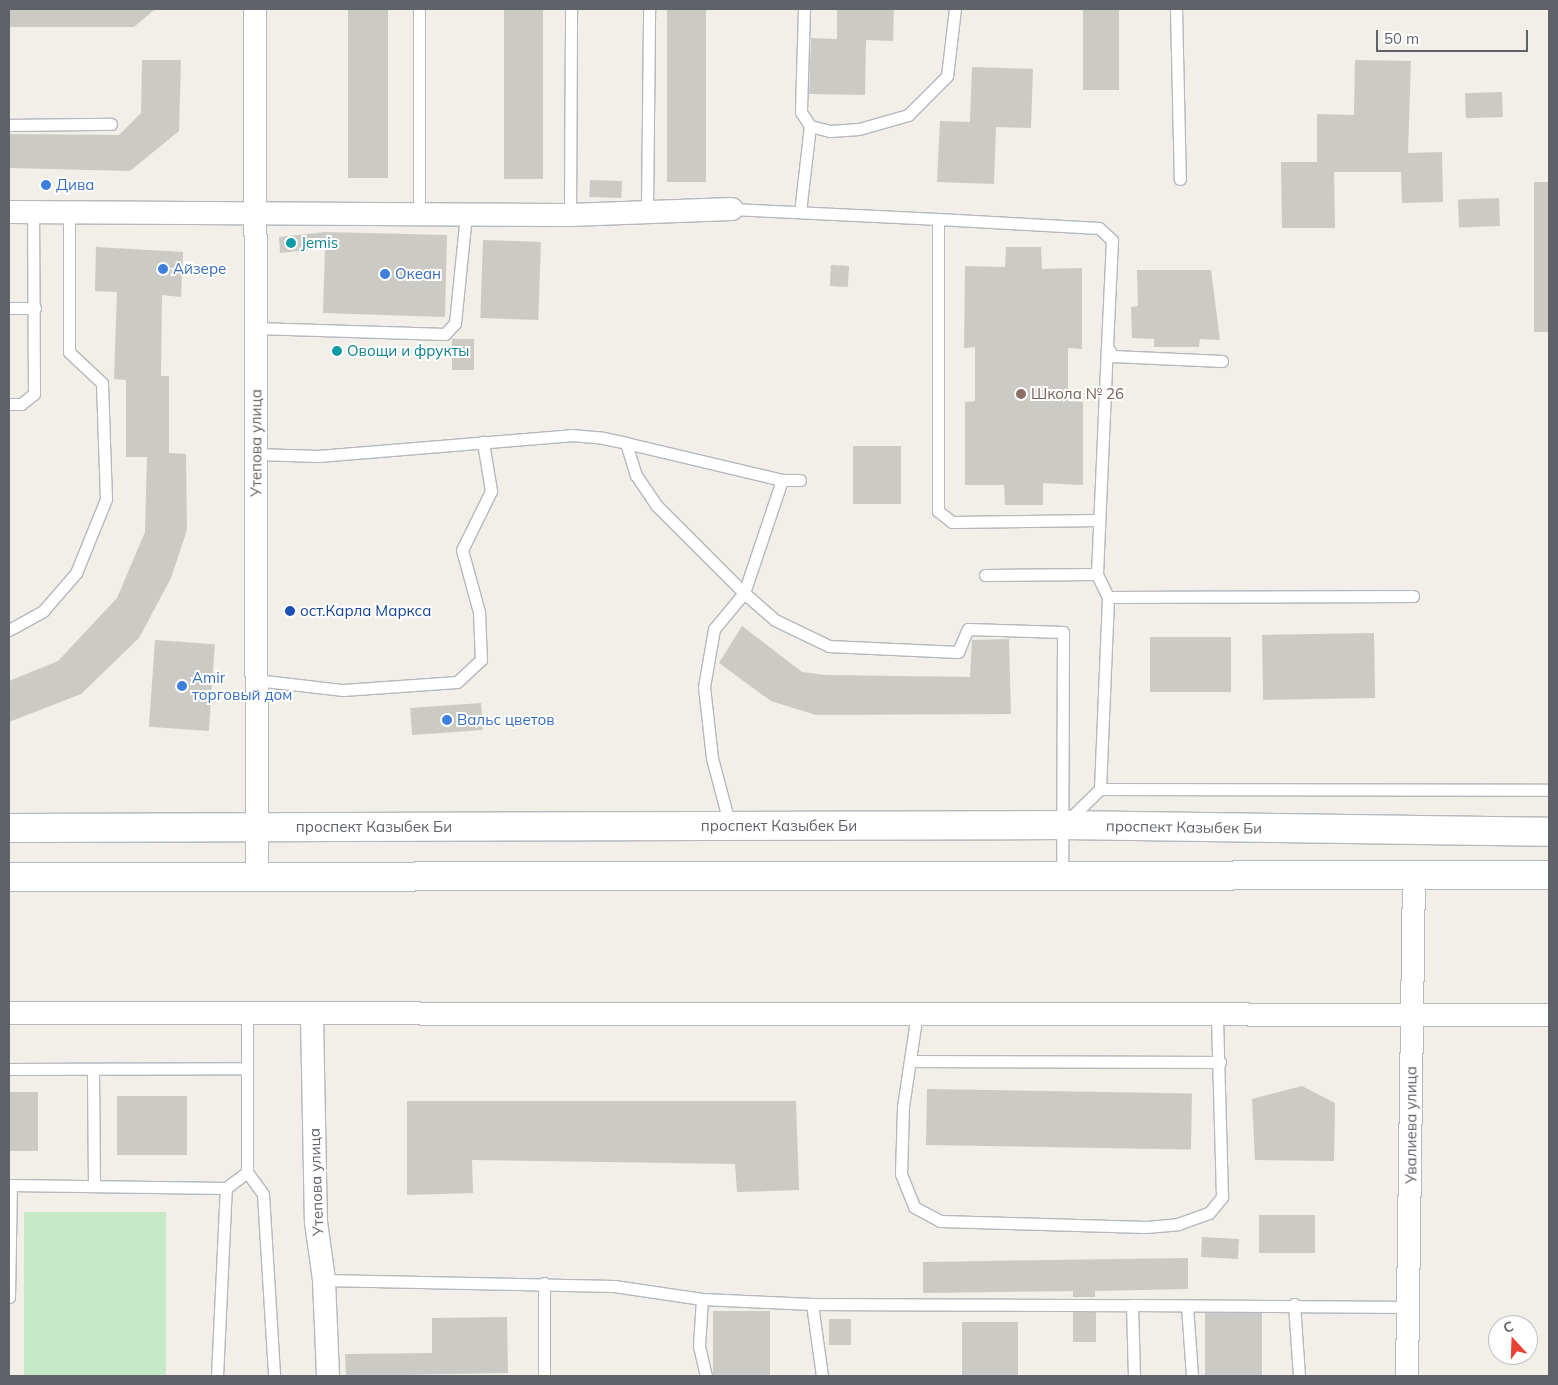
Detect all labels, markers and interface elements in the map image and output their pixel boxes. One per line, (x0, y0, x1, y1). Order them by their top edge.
scale bar (1378, 20, 1530, 52)
text: 50 m (1384, 29, 1419, 48)
place label: Дива (56, 176, 94, 194)
marker: Дива (40, 179, 52, 191)
place label: Jemis (301, 234, 338, 252)
marker: Jemis (285, 237, 297, 249)
place label: Айзере (173, 260, 226, 278)
marker: Айзере (157, 263, 169, 275)
place label: Океан (395, 265, 441, 283)
marker: Океан (379, 268, 391, 280)
place label: Овощи и фрукты (347, 342, 469, 360)
marker: Овощи и фрукты (331, 345, 343, 357)
place label: Школа № 26 (1031, 385, 1124, 403)
marker: Школа № 26 (1015, 388, 1027, 400)
street label: Утепова улица (247, 389, 265, 497)
place label: ост.Карла Маркса (300, 602, 431, 620)
marker: ост.Карла Маркса (284, 605, 296, 617)
place label: Amir торговый дом (192, 668, 292, 703)
marker: Amir торговый дом (176, 680, 188, 692)
place label: Вальс цветов (457, 711, 555, 729)
marker: Вальс цветов (441, 714, 453, 726)
street label: проспект Казыбек Би (701, 817, 857, 835)
street label: проспект Казыбек Би (1106, 817, 1262, 837)
street label: проспект Казыбек Би (296, 818, 452, 836)
street label: Увалиева улица (1402, 1066, 1420, 1184)
street label: Утепова улица (305, 1128, 327, 1236)
north arrow (1488, 1315, 1538, 1365)
text: С (1501, 1317, 1516, 1337)

